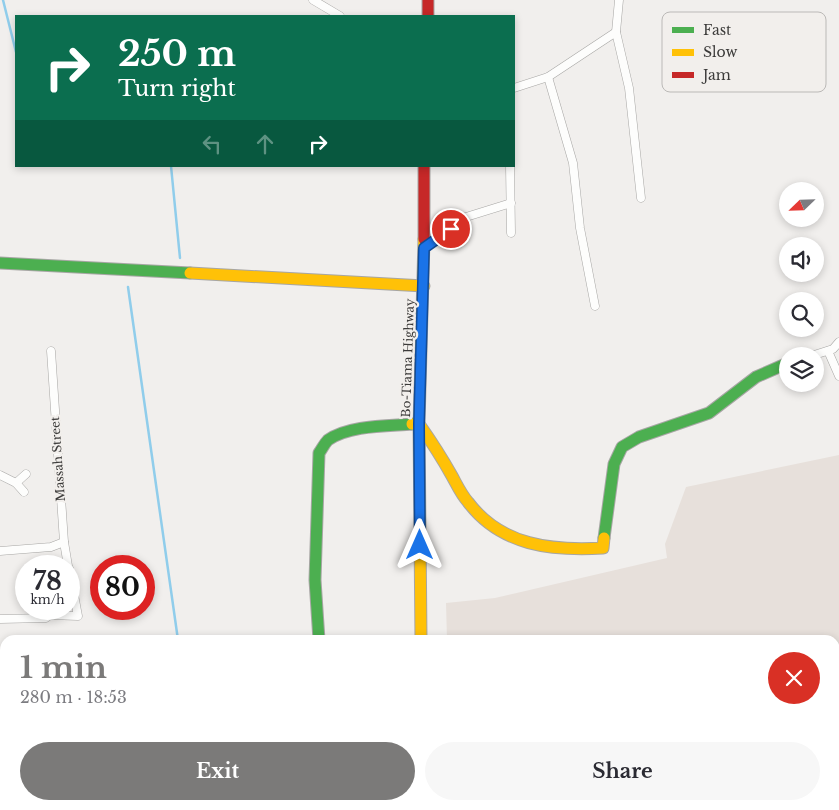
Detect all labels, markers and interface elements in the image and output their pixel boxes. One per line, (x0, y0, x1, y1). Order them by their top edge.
legend (662, 12, 826, 92)
text: Fast (703, 21, 732, 39)
text: 250 m (118, 32, 236, 75)
icon: right (35, 35, 100, 100)
text: Slow (703, 43, 737, 61)
text: Jam (701, 66, 731, 84)
text: Turn right (118, 75, 236, 102)
icon: left (198, 130, 226, 158)
icon: ahead (251, 130, 279, 158)
icon: right (304, 130, 332, 158)
north arrow (779, 182, 824, 228)
map controls (779, 182, 824, 392)
pin (430, 208, 472, 250)
icon: arrive (437, 215, 465, 243)
button: sound (779, 237, 824, 282)
button: search (779, 292, 824, 337)
street label: Bo-Tiama Highway (398, 298, 417, 418)
button: layers (779, 347, 824, 392)
street label: Massah Street (47, 416, 68, 502)
position arrow (393, 518, 445, 570)
speed limit sign: 80 (90, 555, 155, 620)
text: 78 (33, 566, 62, 597)
text: km/h (30, 592, 65, 607)
text: 1 min (20, 649, 107, 686)
button: close (768, 652, 820, 704)
text: 280 m · 18:53 (20, 687, 127, 707)
button: Exit (20, 742, 415, 800)
button: Share (425, 742, 820, 800)

